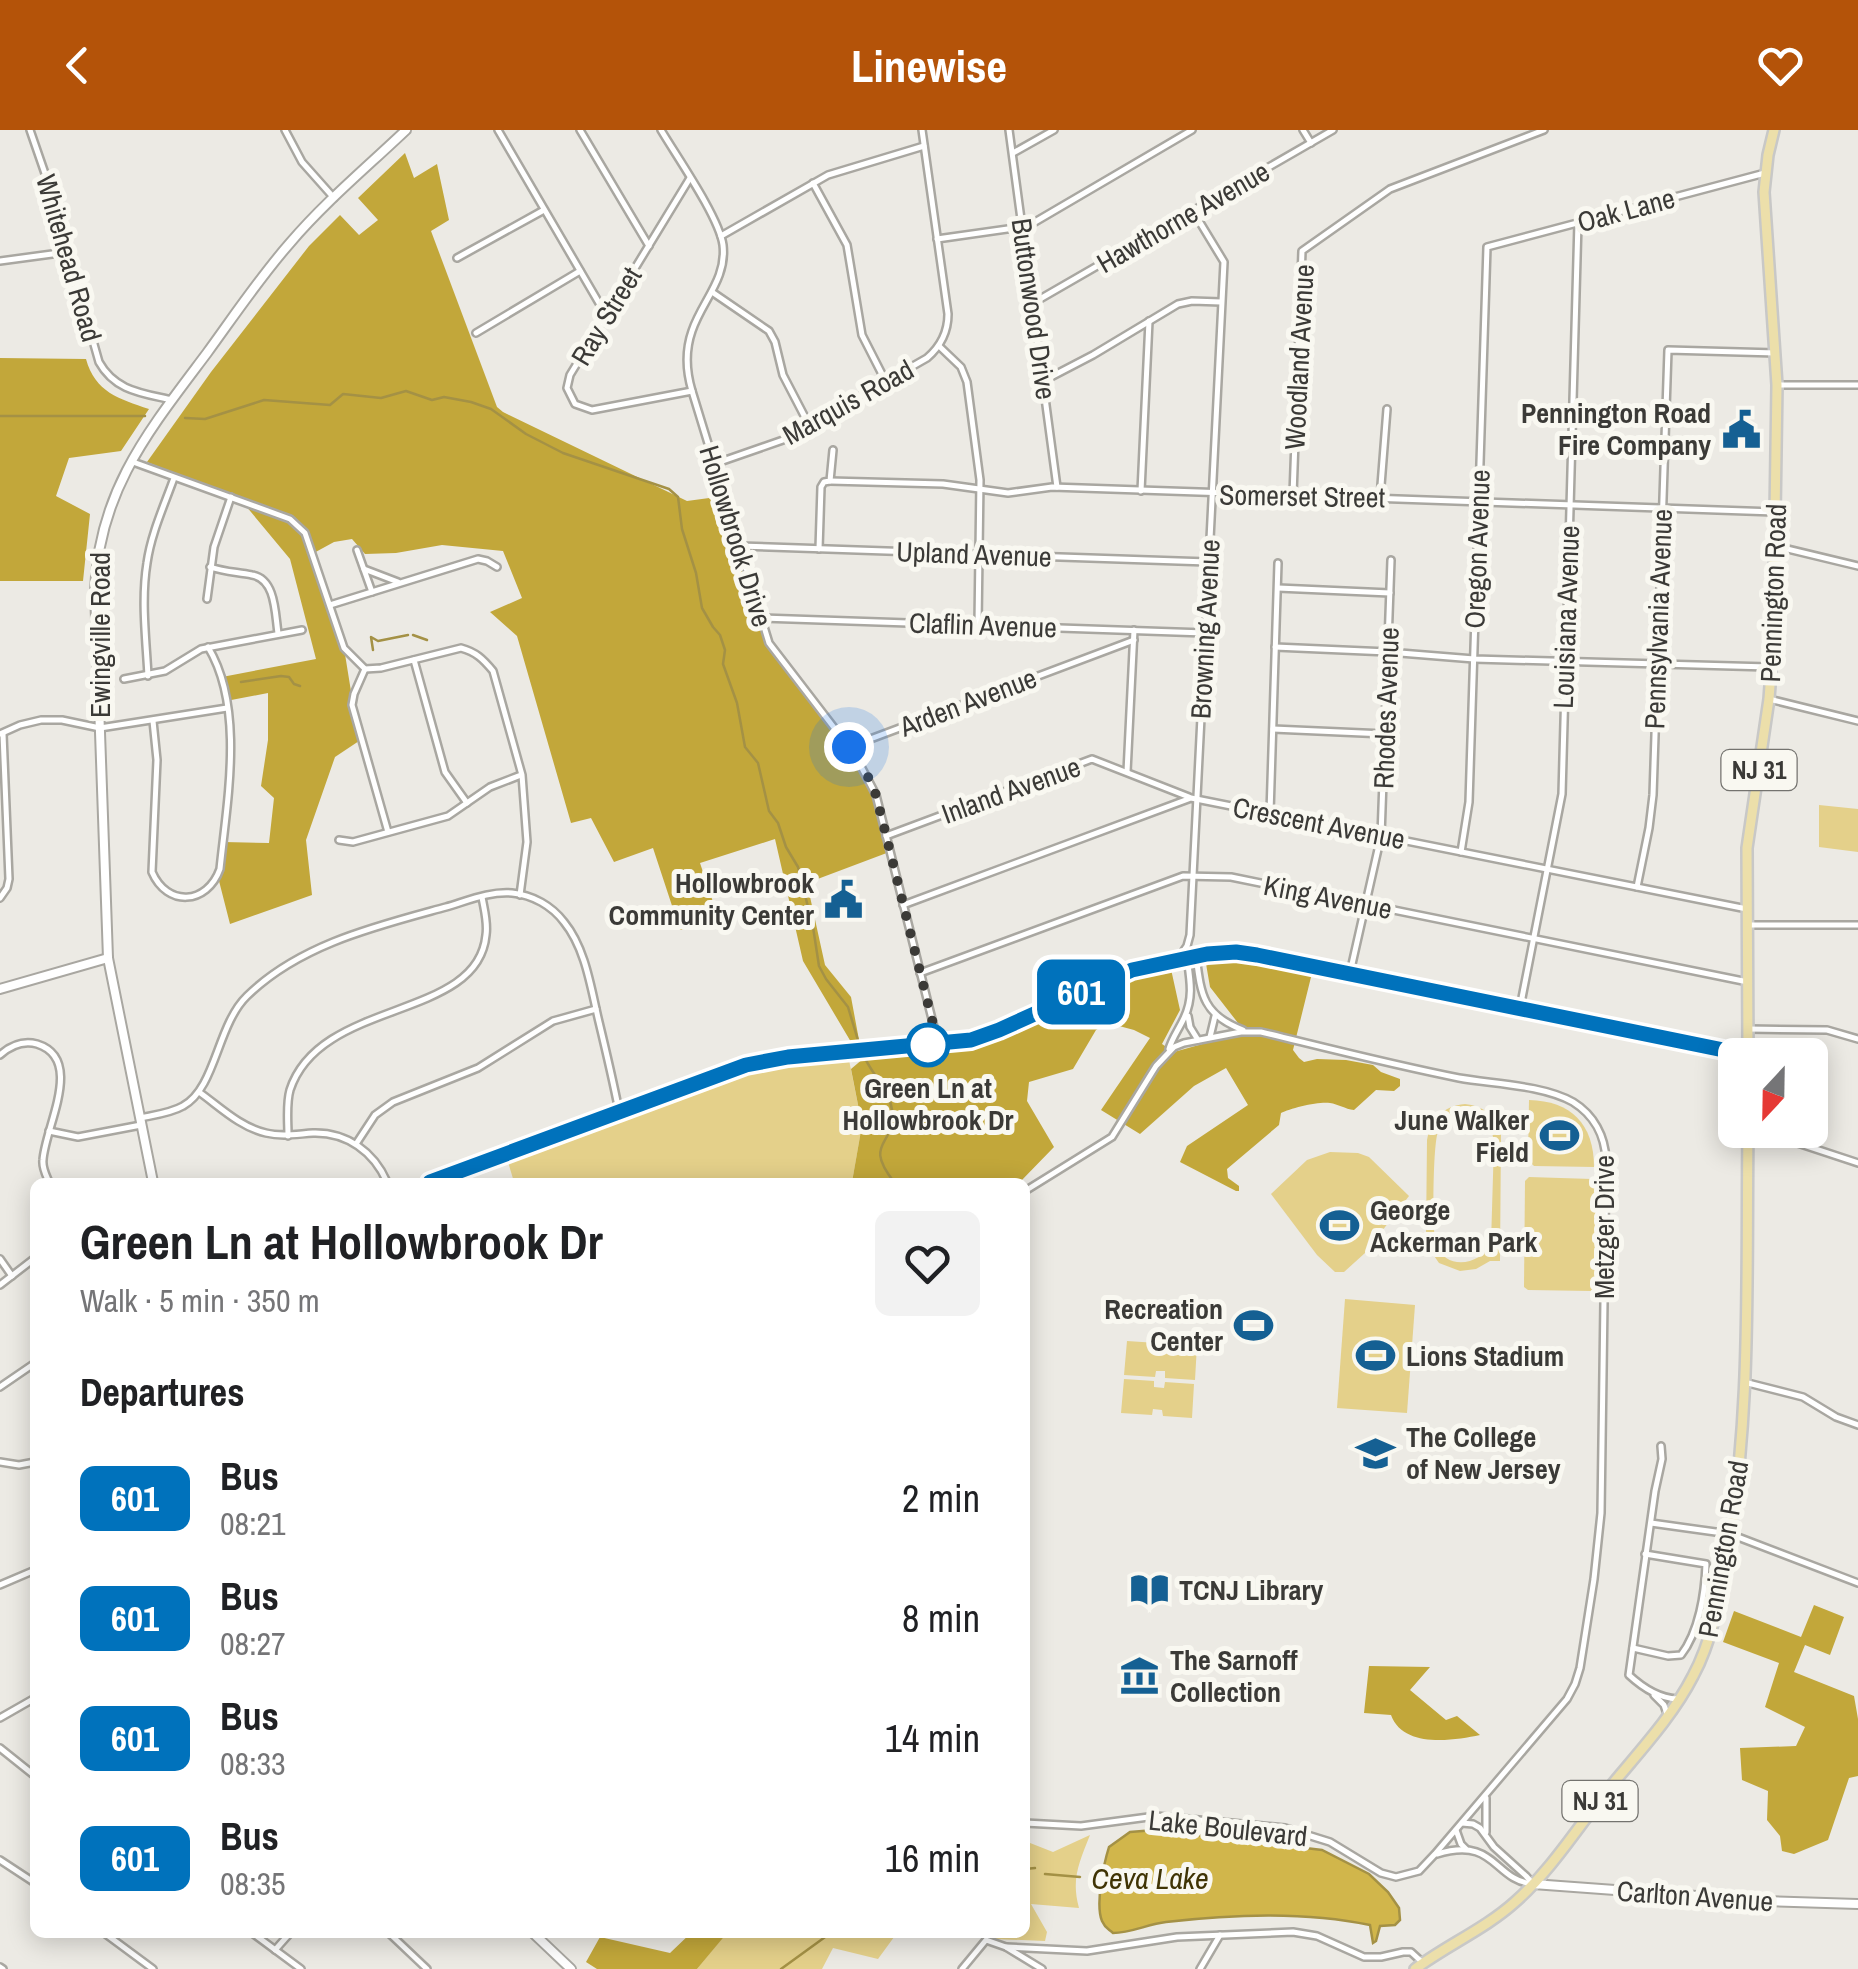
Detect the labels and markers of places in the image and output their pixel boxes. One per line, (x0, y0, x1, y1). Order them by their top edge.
place label: Pennington Road Fire Company (1521, 394, 1711, 464)
public building icon: Pennington Road Fire Company (1720, 408, 1762, 450)
place label: Hollowbrook Community Center (609, 864, 814, 934)
public building icon: Hollowbrook Community Center (823, 878, 865, 920)
marker: Green Ln at Hollowbrook Dr (907, 1024, 949, 1066)
place label: Green Ln at Hollowbrook Dr (843, 1069, 1014, 1139)
place label: June Walker Field (1395, 1101, 1529, 1171)
sports icon: June Walker Field (1538, 1115, 1580, 1157)
place label: George Ackerman Park (1370, 1191, 1537, 1261)
sports icon: George Ackerman Park (1319, 1205, 1361, 1247)
place label: Recreation Center (1104, 1290, 1223, 1360)
sports icon: Recreation Center (1232, 1304, 1274, 1346)
sports icon: Lions Stadium (1355, 1335, 1397, 1377)
place label: Lions Stadium (1406, 1337, 1564, 1375)
place label: The College of New Jersey (1406, 1418, 1561, 1488)
school or university icon: The College of New Jersey (1355, 1432, 1397, 1474)
library icon: TCNJ Library (1128, 1569, 1170, 1611)
place label: TCNJ Library (1179, 1571, 1323, 1609)
place label: The Sarnoff Collection (1170, 1641, 1298, 1711)
museum icon: The Sarnoff Collection (1119, 1655, 1161, 1697)

